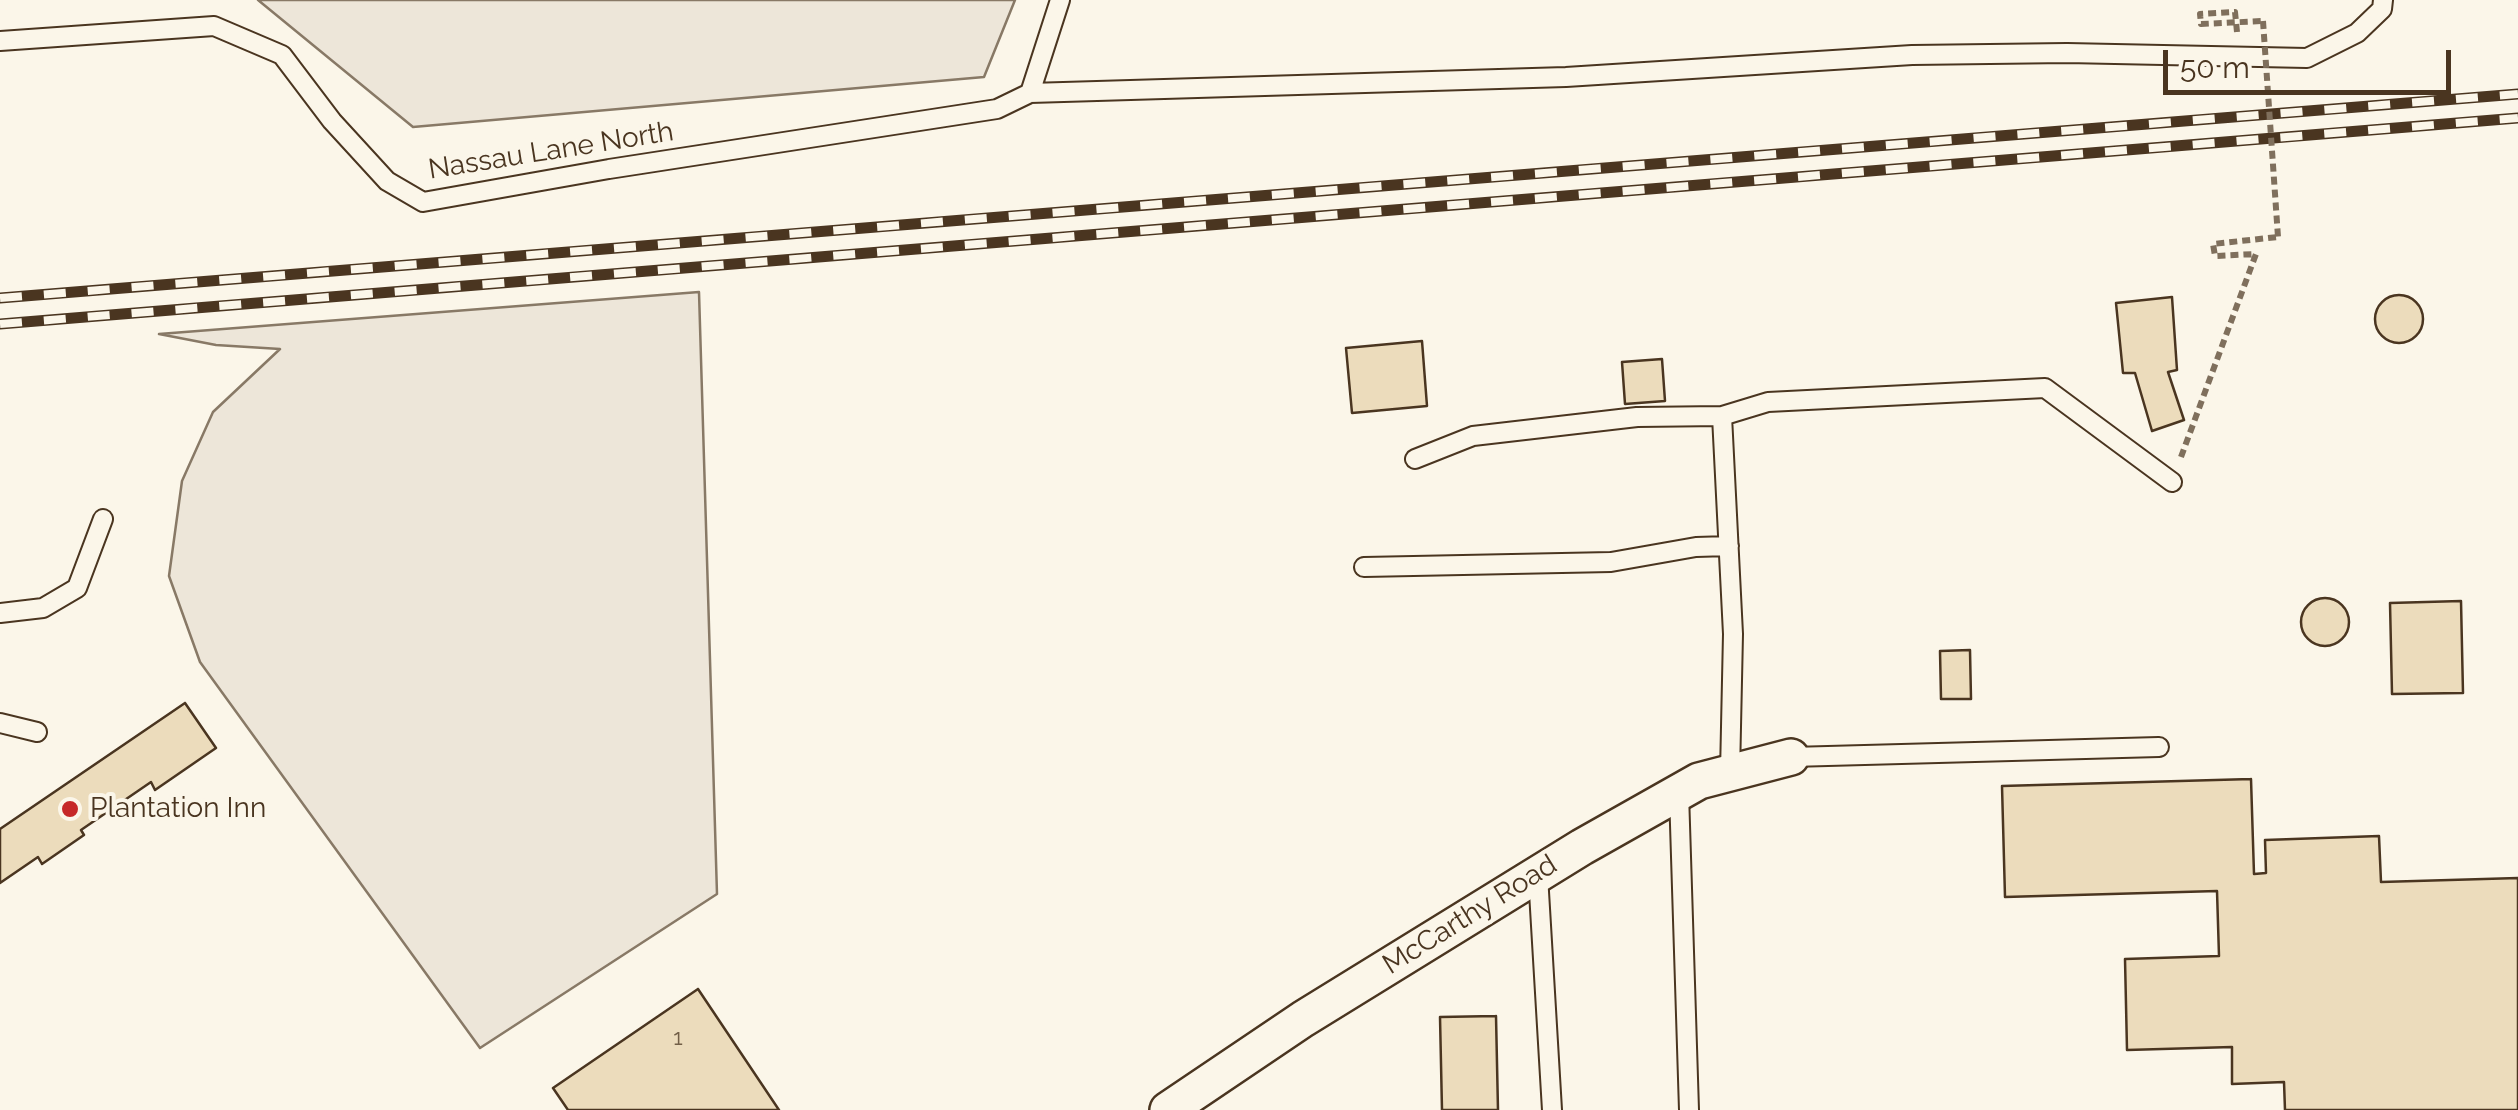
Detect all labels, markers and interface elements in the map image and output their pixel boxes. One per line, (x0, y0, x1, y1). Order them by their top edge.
scale bar (2168, 30, 2456, 92)
text: 50 m (2180, 50, 2250, 85)
street label: Nassau Lane North (426, 115, 676, 187)
place label: Plantation Inn (90, 792, 266, 826)
marker: Plantation Inn (59, 798, 81, 820)
street label: McCarthy Road (1377, 848, 1563, 982)
house number: 1 (673, 1025, 683, 1051)

